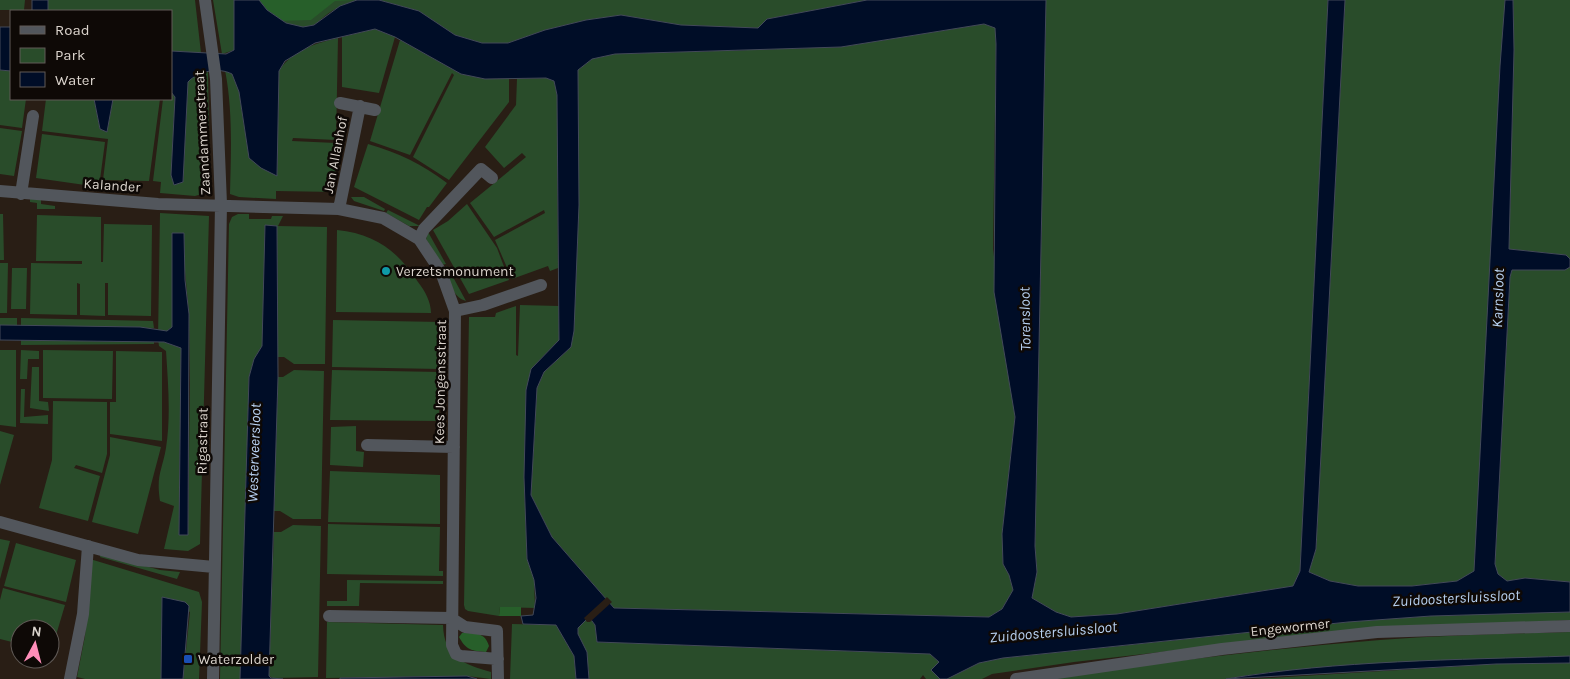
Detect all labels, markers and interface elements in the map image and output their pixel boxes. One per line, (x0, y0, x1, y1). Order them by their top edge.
legend (10, 10, 172, 100)
text: Road (55, 21, 90, 39)
text: Park (55, 46, 85, 64)
street label: Zaandammerstraat (191, 70, 214, 196)
text: Water (55, 71, 96, 89)
street label: Jan Allanhof (320, 115, 351, 195)
street label: Kalander (83, 175, 142, 196)
place label: Verzetsmonument (396, 263, 514, 280)
marker: Verzetsmonument (380, 265, 392, 277)
water label: Karnsloot (1488, 267, 1508, 328)
water label: Torensloot (1015, 286, 1035, 351)
street label: Kees Jongensstraat (431, 320, 450, 444)
water label: Westerveersloot (243, 402, 265, 503)
street label: Rigastraat (193, 408, 212, 475)
water label: Zuidoostersluissloot (1392, 586, 1521, 610)
street label: Engewormer (1250, 615, 1331, 640)
water label: Zuidoostersluissloot (988, 617, 1118, 647)
north arrow (10, 619, 60, 669)
text: N (31, 623, 43, 641)
place label: Waterzolder (198, 651, 275, 668)
marker: Waterzolder (182, 653, 194, 665)

